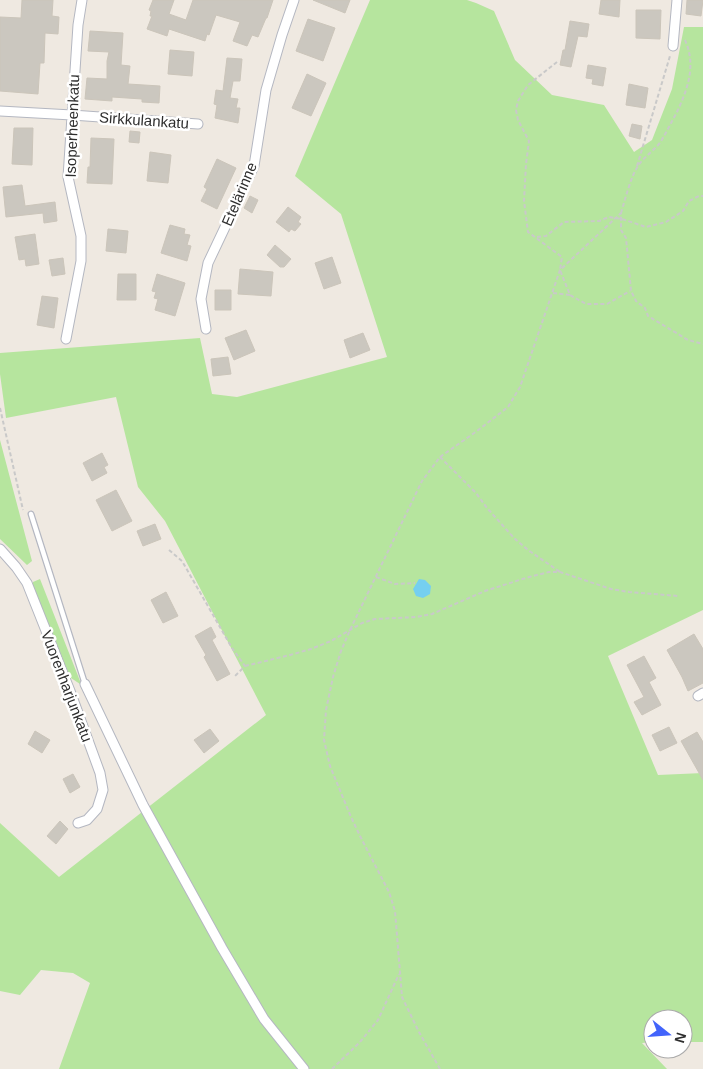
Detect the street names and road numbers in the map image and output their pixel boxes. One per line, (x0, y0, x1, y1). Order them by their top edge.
street label: Isoperheenkatu (62, 74, 82, 178)
street label: Sirkkulankatu (98, 108, 190, 132)
street label: Etelärinne (218, 160, 260, 228)
street label: Vuorenharjunkatu (38, 628, 96, 744)

